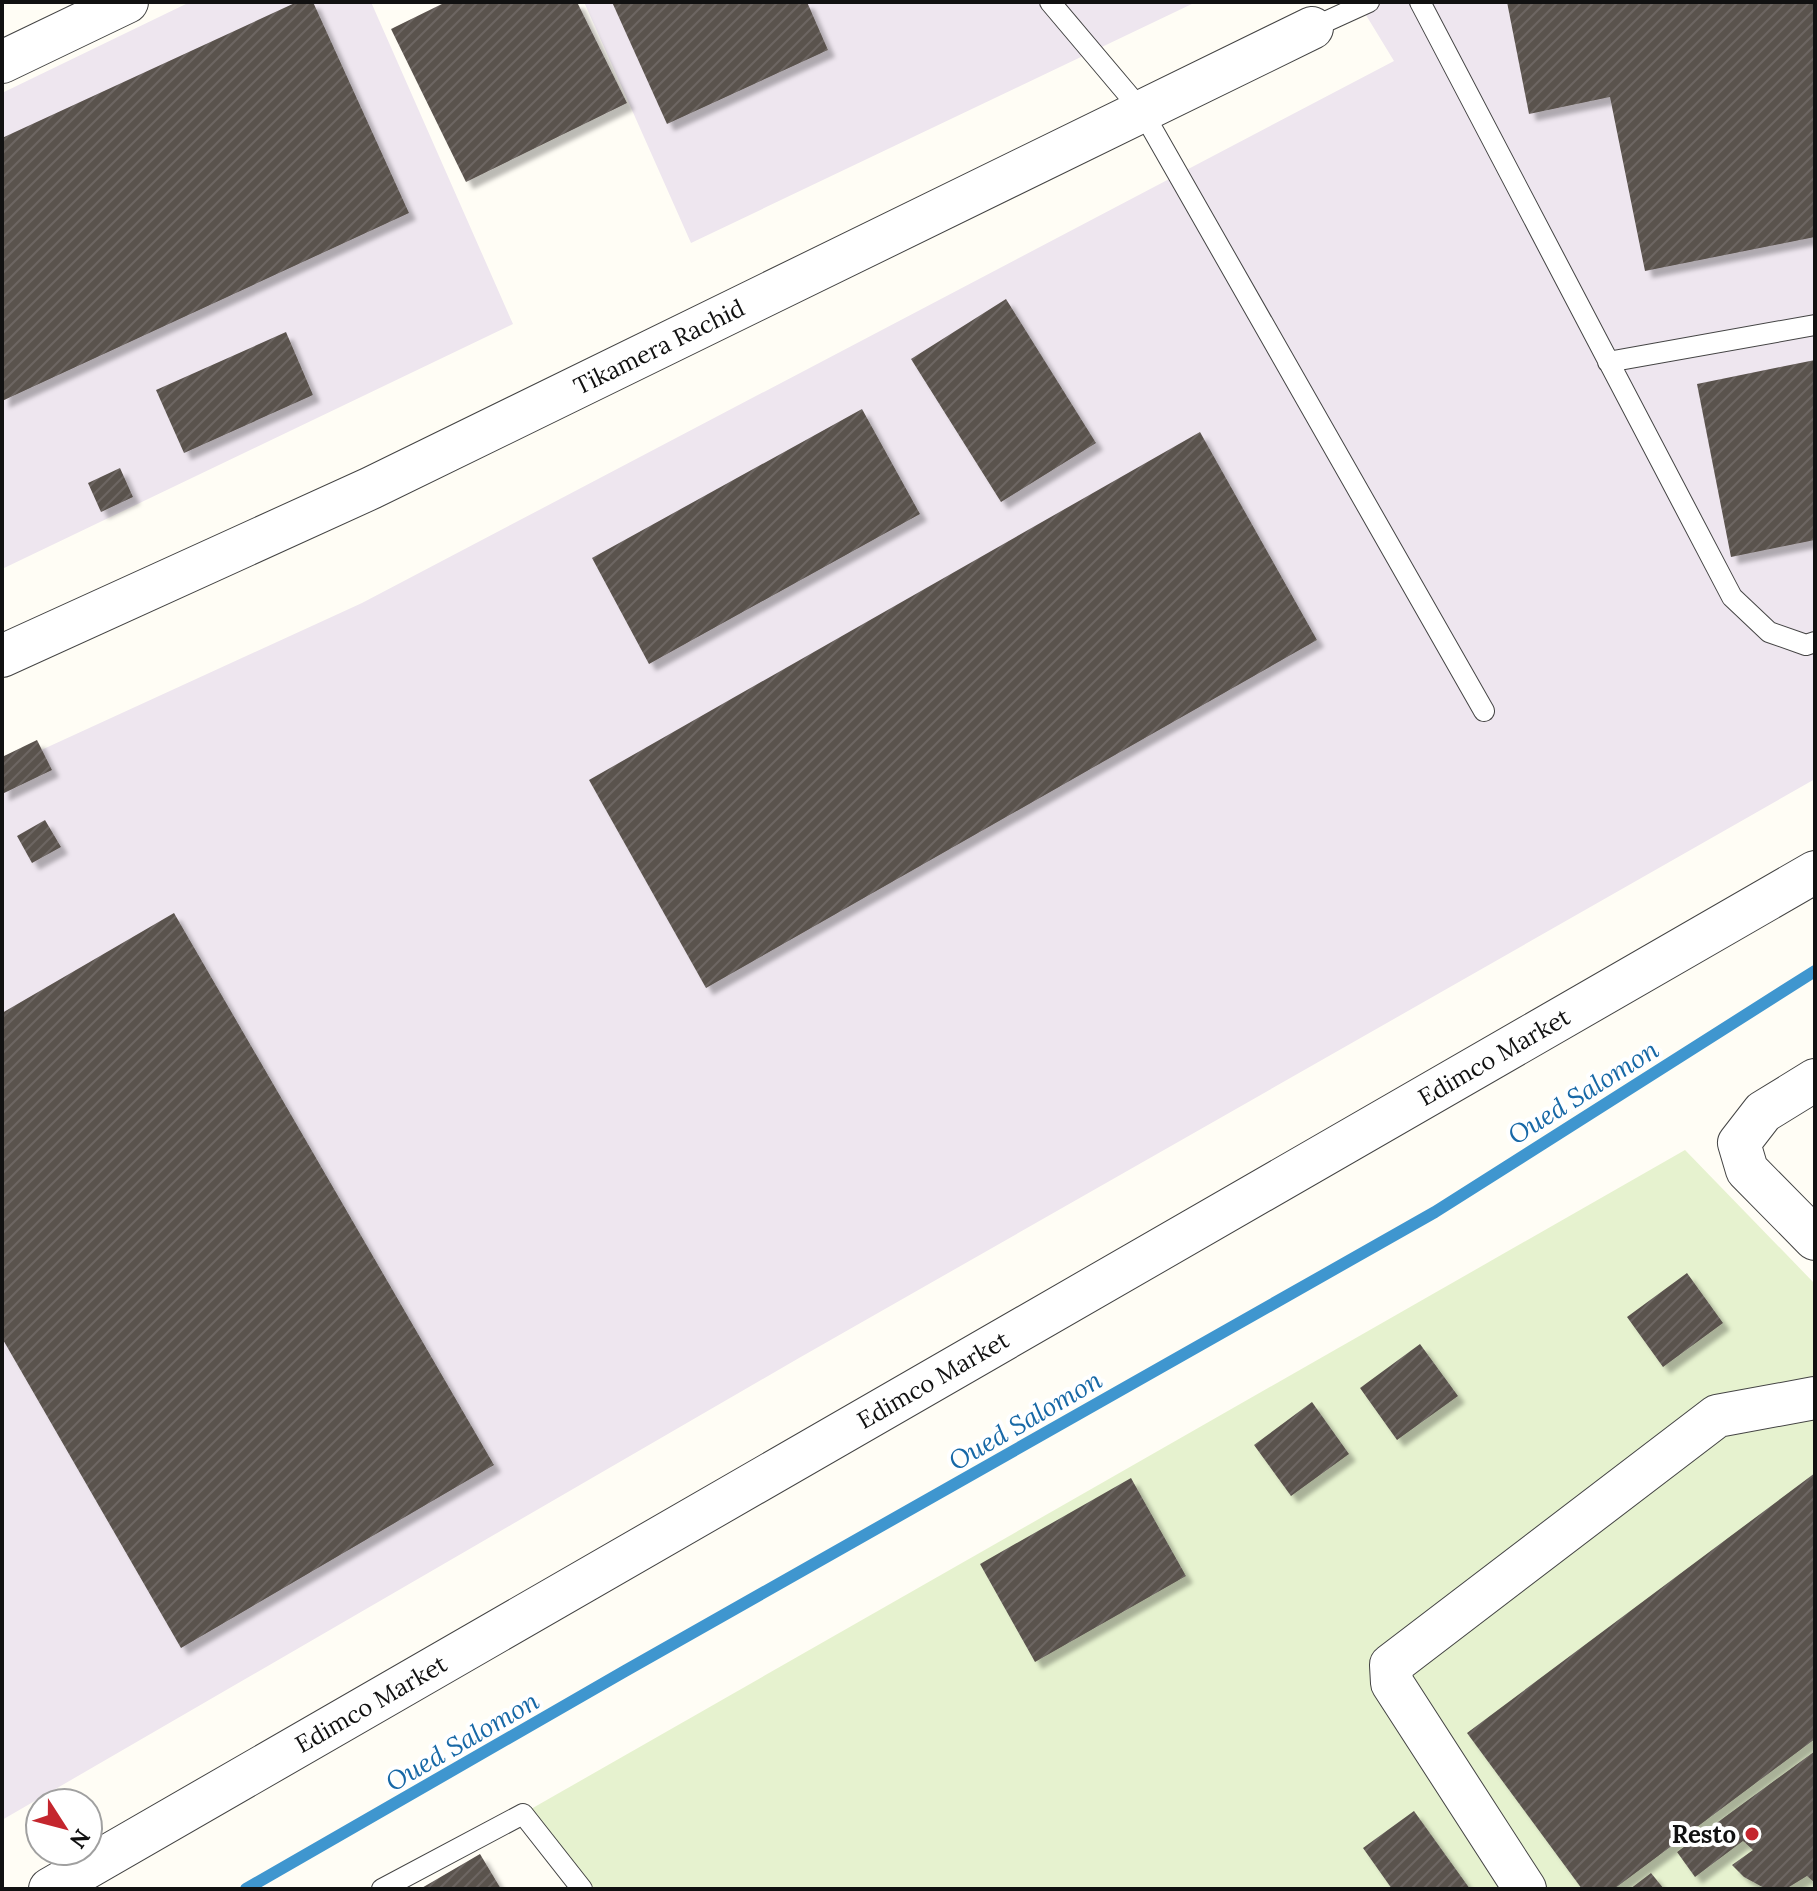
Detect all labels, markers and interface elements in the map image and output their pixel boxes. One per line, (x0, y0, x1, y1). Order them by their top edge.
street label: Tikamera Rachid (568, 292, 750, 402)
street label: Edimco Market (1413, 1001, 1576, 1113)
water label: Oued Salomon (1501, 1032, 1665, 1152)
street label: Edimco Market (852, 1324, 1015, 1436)
water label: Oued Salomon (942, 1363, 1108, 1477)
street label: Edimco Market (290, 1648, 453, 1760)
water label: Oued Salomon (379, 1684, 545, 1798)
north arrow (24, 1787, 104, 1867)
place label: Resto (1672, 1819, 1736, 1850)
text: N (64, 1824, 97, 1854)
marker: Resto (1743, 1825, 1761, 1843)

